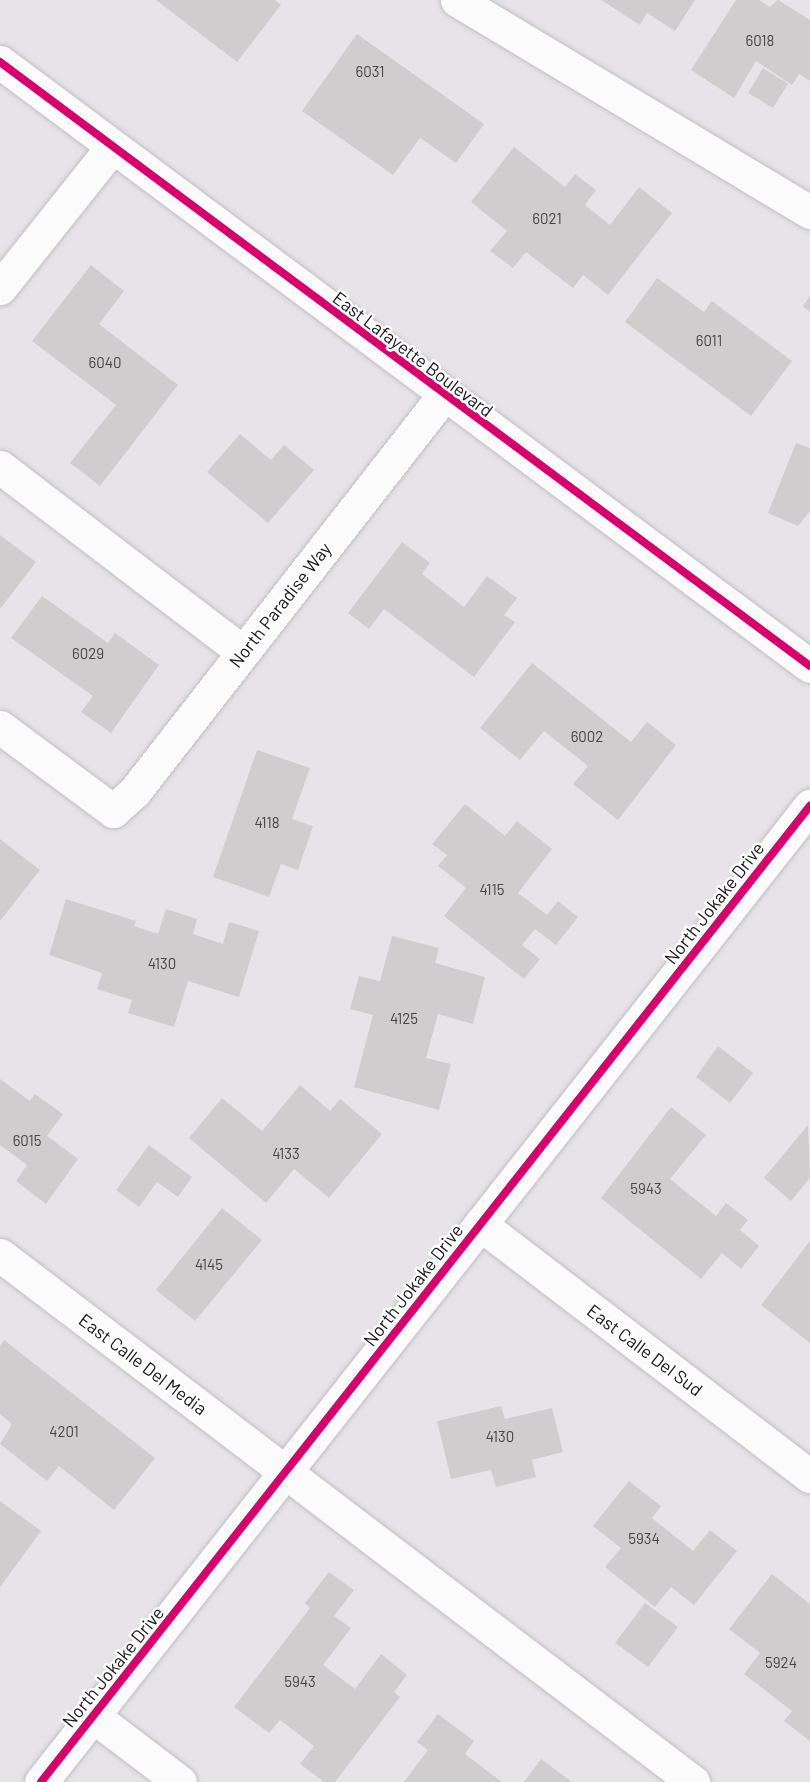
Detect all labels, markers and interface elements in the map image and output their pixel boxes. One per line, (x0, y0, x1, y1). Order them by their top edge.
house number: 6018 (746, 32, 774, 50)
house number: 6031 (355, 63, 385, 81)
house number: 6021 (532, 210, 562, 228)
street label: East Lafayette Boulevard (329, 287, 497, 421)
house number: 6011 (696, 332, 722, 350)
house number: 6040 (89, 354, 121, 372)
street label: North Paradise Way (224, 538, 336, 672)
house number: 6029 (72, 645, 104, 663)
house number: 6002 (571, 728, 603, 746)
house number: 4118 (254, 814, 280, 832)
street label: North Jokake Drive (660, 838, 768, 968)
house number: 4115 (479, 881, 505, 899)
house number: 4130 (148, 955, 176, 973)
house number: 4125 (390, 1010, 418, 1028)
house number: 6015 (13, 1132, 41, 1150)
house number: 4133 (272, 1145, 300, 1163)
house number: 5943 (630, 1180, 662, 1198)
street label: North Jokake Drive (359, 1220, 467, 1350)
house number: 4145 (195, 1256, 223, 1274)
street label: East Calle Del Sud (583, 1300, 707, 1400)
street label: East Calle Del Media (75, 1309, 211, 1419)
house number: 4201 (49, 1423, 79, 1441)
house number: 4130 (486, 1428, 514, 1446)
house number: 5934 (628, 1530, 660, 1548)
street label: North Jokake Drive (58, 1602, 168, 1732)
house number: 5924 (765, 1654, 797, 1672)
house number: 5943 (284, 1673, 316, 1691)

